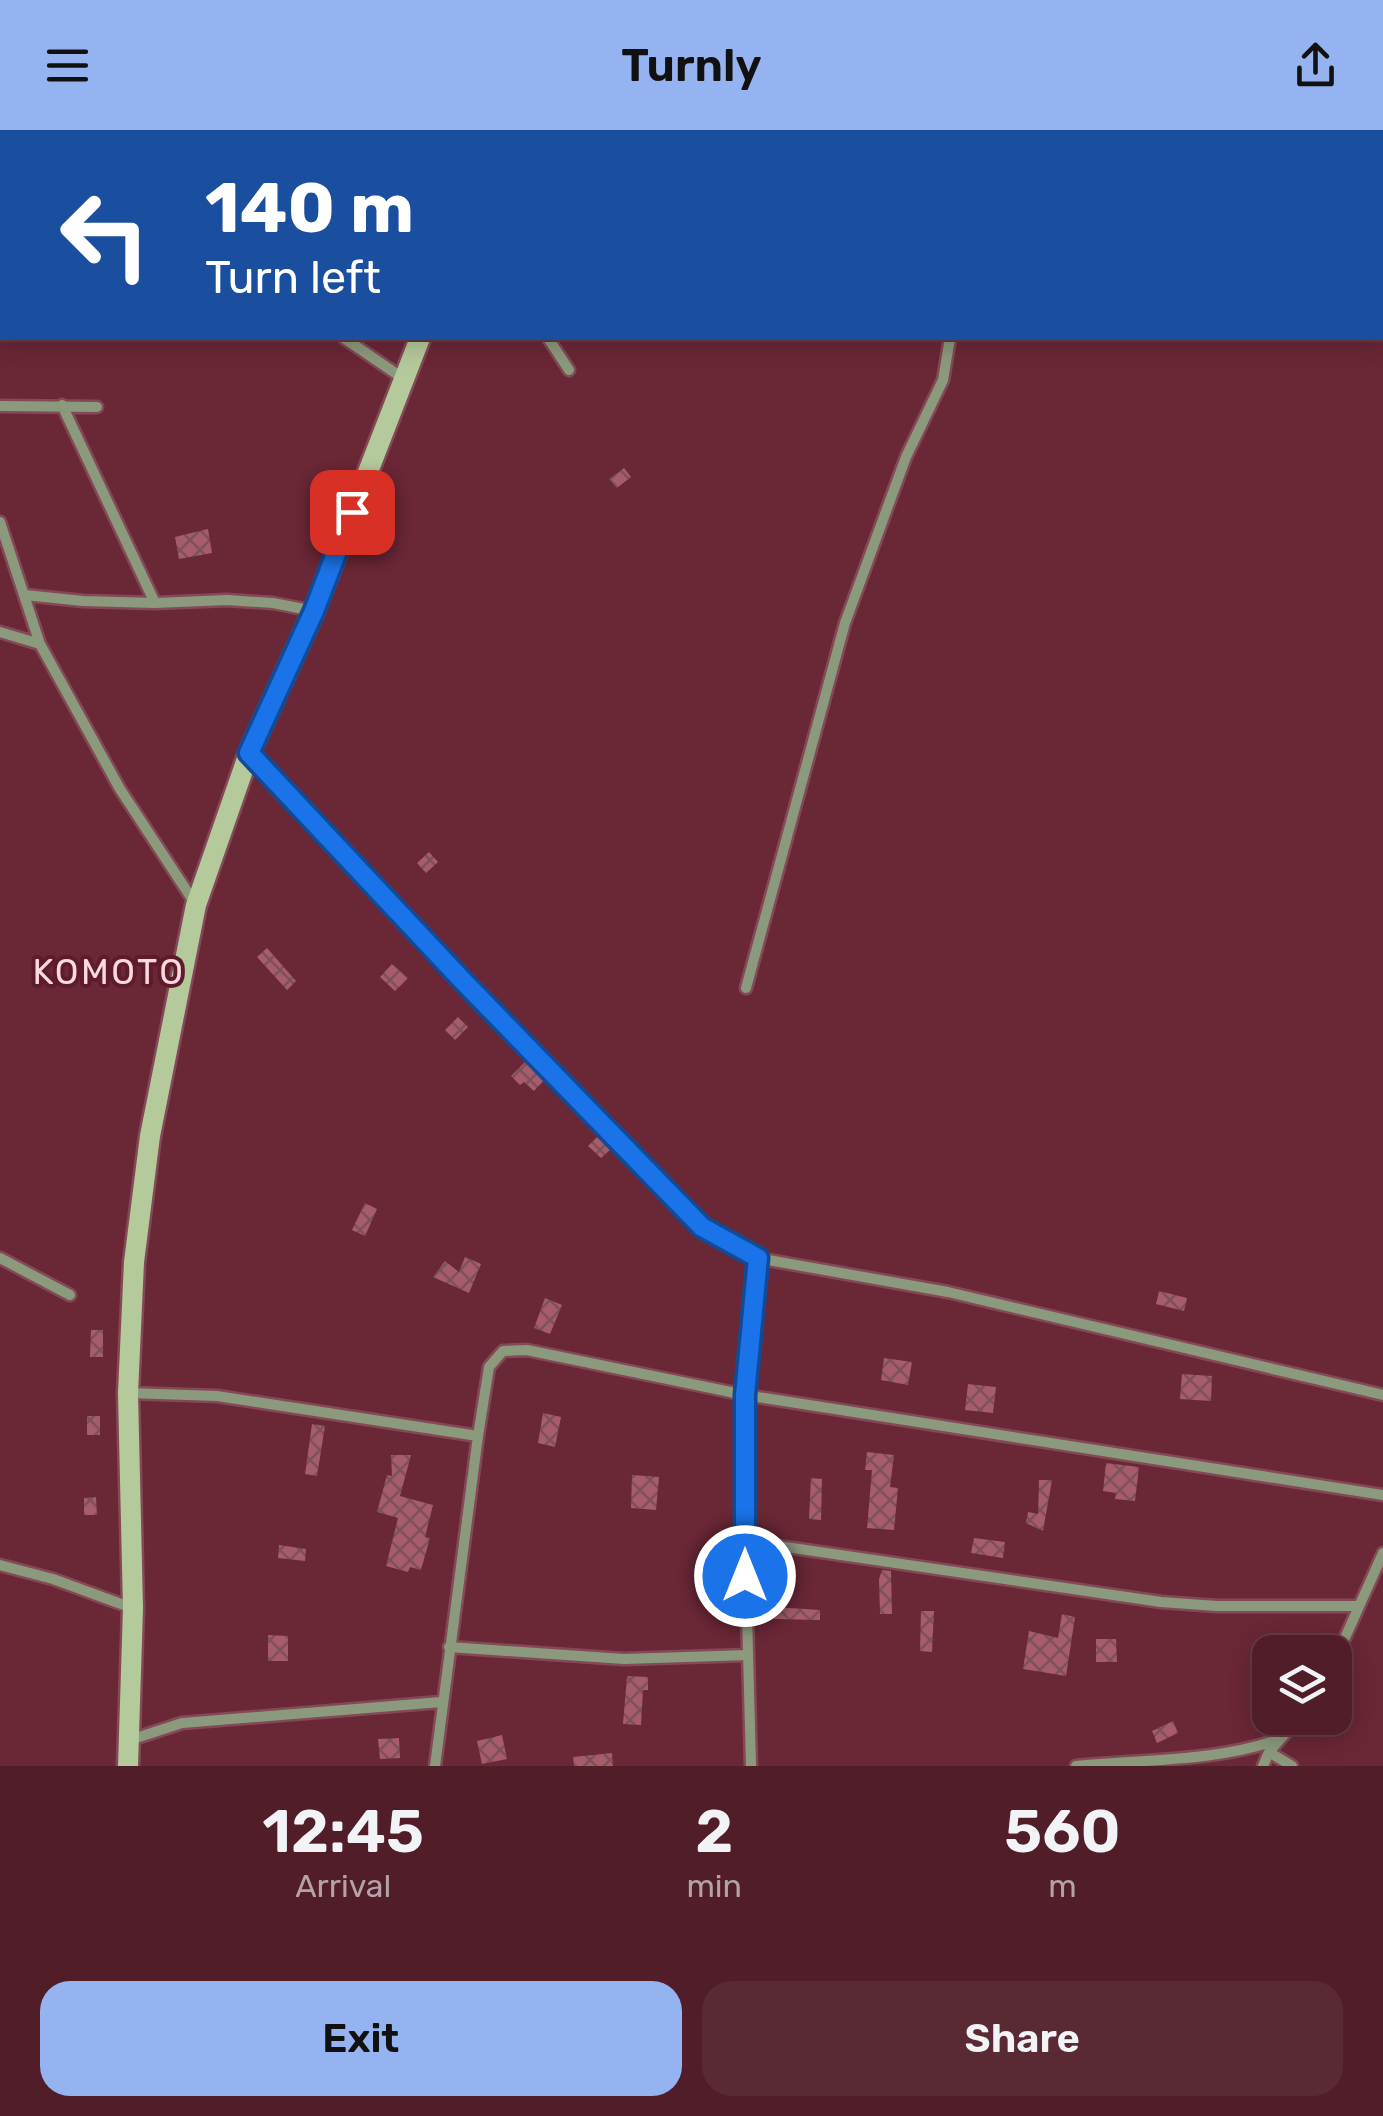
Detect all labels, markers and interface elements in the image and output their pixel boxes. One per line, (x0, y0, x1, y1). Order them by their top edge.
icon: menu (40, 38, 95, 93)
icon: share (1288, 38, 1343, 93)
text: Turnly (621, 39, 762, 92)
text: 140 m (205, 167, 414, 250)
icon: left (40, 170, 170, 300)
text: Turn left (205, 251, 381, 304)
pin (310, 470, 395, 555)
icon: arrive (325, 485, 380, 540)
district label: KOMOTO (33, 951, 185, 993)
position arrow (693, 1524, 797, 1628)
map controls (1252, 1635, 1352, 1735)
button: layers (1252, 1635, 1352, 1735)
text: 12:45 (262, 1796, 424, 1867)
text: 2 (695, 1796, 733, 1867)
text: 560 (1004, 1796, 1121, 1867)
text: Arrival (295, 1867, 391, 1905)
text: min (686, 1867, 742, 1905)
text: m (1048, 1867, 1077, 1905)
button: Exit (40, 1981, 682, 2096)
button: Share (702, 1981, 1343, 2096)

